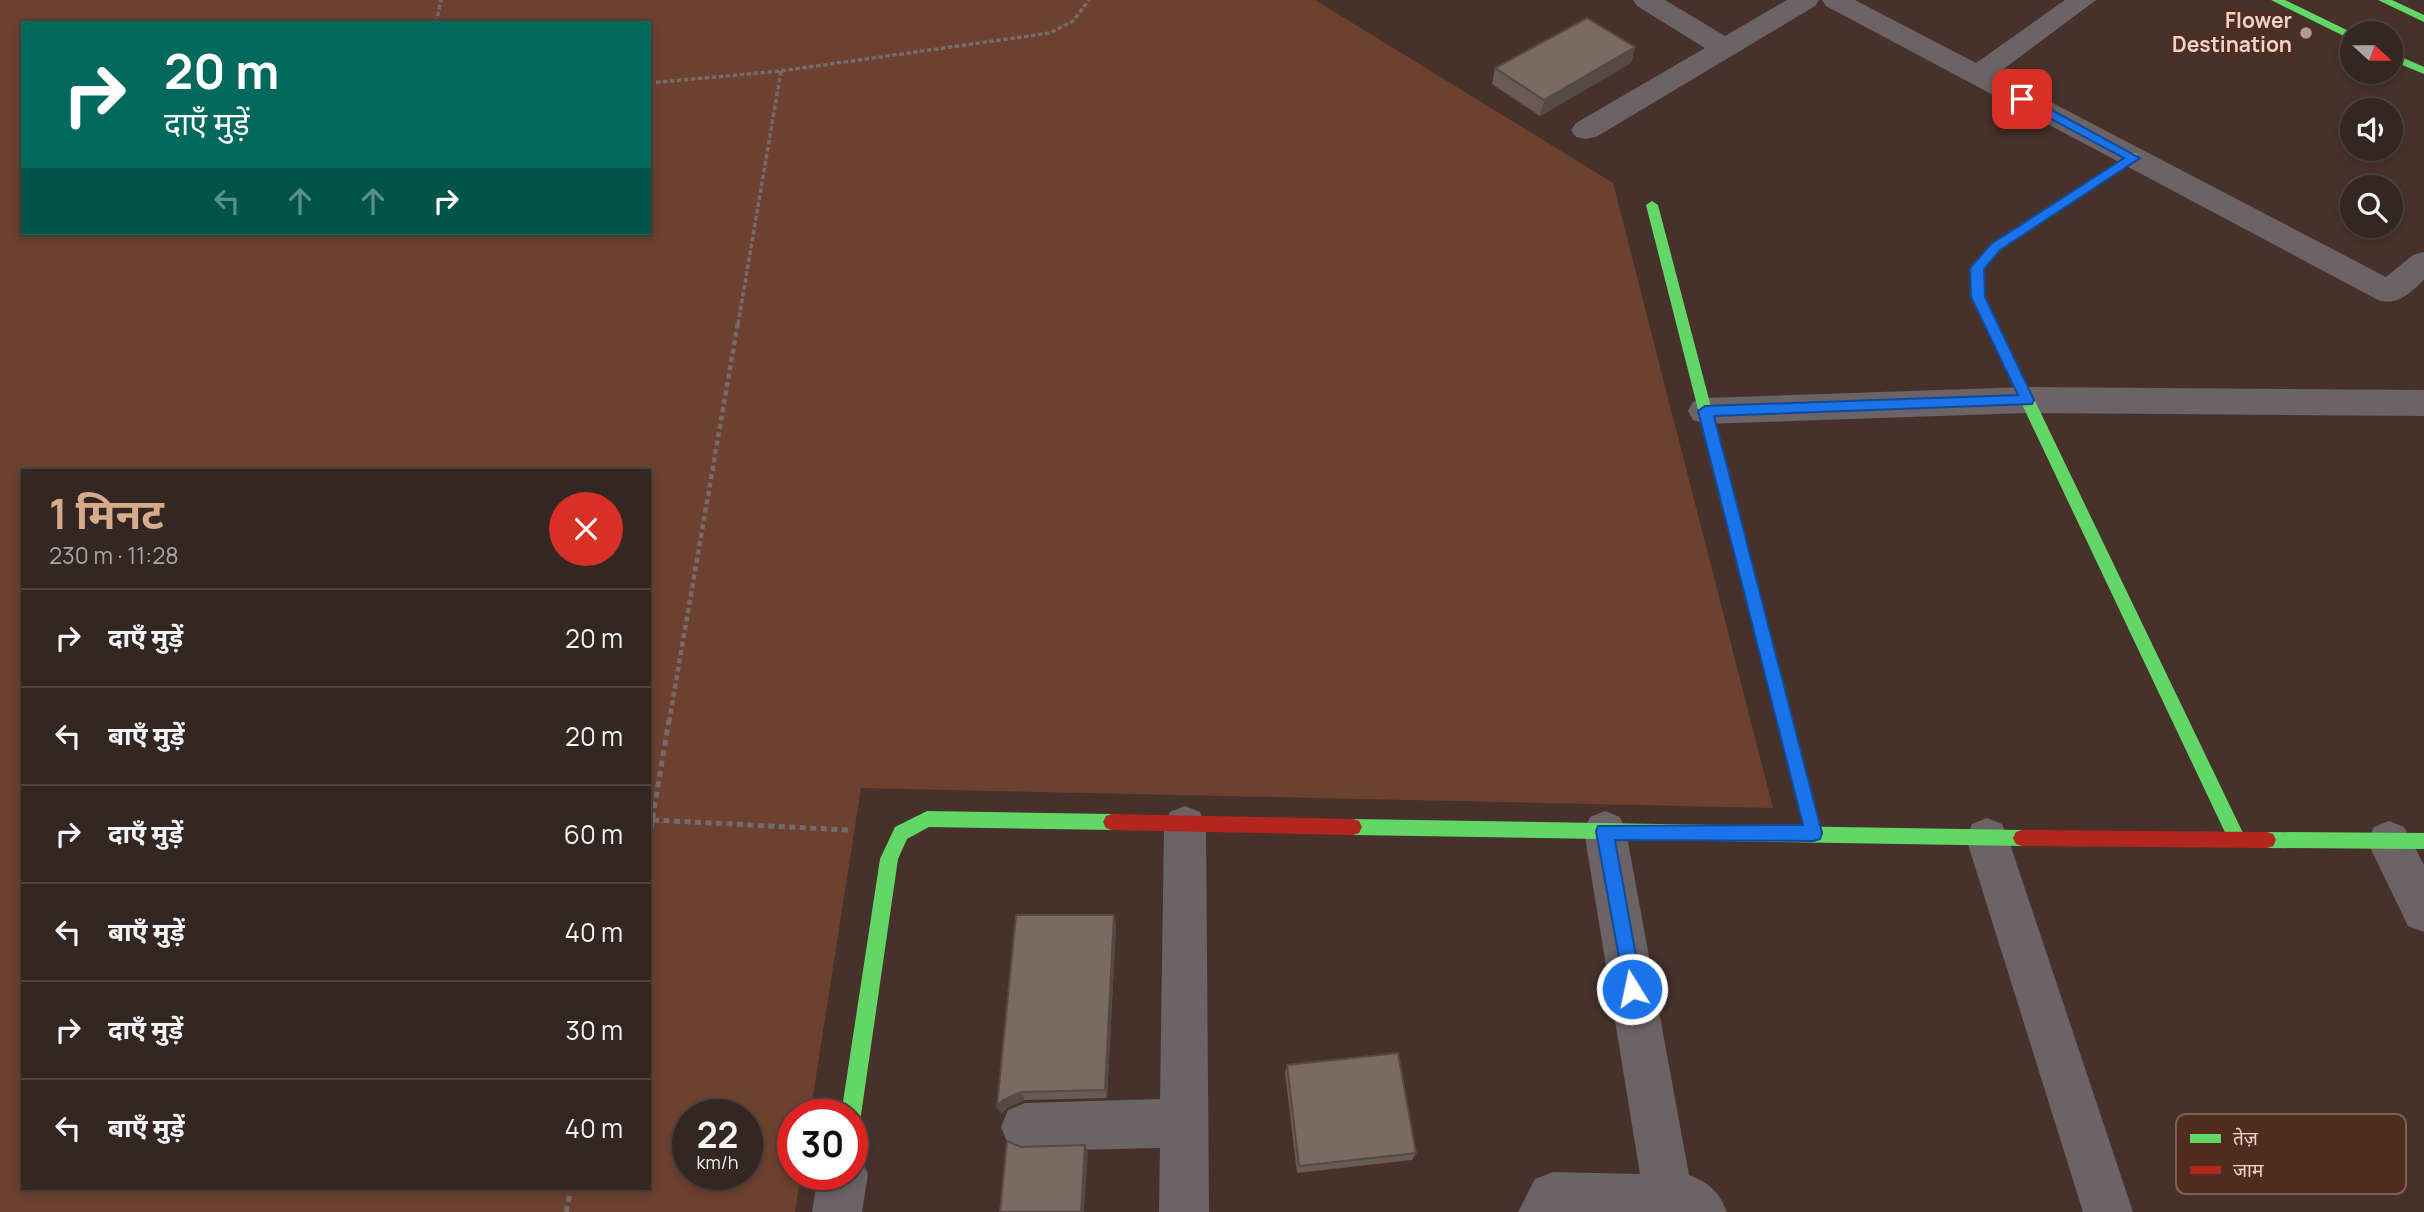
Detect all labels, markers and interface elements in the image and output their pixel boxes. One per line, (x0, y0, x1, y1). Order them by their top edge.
place label: Flower Destination (2172, 6, 2292, 58)
north arrow (2340, 21, 2403, 84)
map controls (2340, 21, 2403, 238)
marker: Flower Destination (2298, 25, 2314, 41)
text: 20 m (164, 37, 279, 104)
icon: right (49, 49, 140, 140)
pin (1992, 69, 2052, 129)
icon: arrive (2003, 80, 2041, 118)
button: sound (2340, 98, 2403, 161)
text: दाएँ मुड़ें (164, 101, 250, 145)
button: search (2340, 175, 2403, 238)
icon: left (208, 182, 246, 220)
icon: ahead (281, 182, 319, 220)
icon: ahead (354, 182, 392, 220)
icon: right (427, 182, 465, 220)
text: 1 मिनट (49, 484, 164, 542)
button: close (549, 492, 623, 566)
text: 230 m · 11:28 (49, 539, 179, 571)
icon: right (49, 619, 87, 657)
text: दाएँ मुड़ें (108, 619, 183, 655)
text: 20 m (565, 620, 623, 656)
icon: left (49, 717, 87, 755)
text: बाएँ मुड़ें (108, 717, 185, 753)
text: 20 m (565, 718, 623, 754)
icon: right (49, 815, 87, 853)
text: दाएँ मुड़ें (108, 815, 183, 851)
text: 60 m (564, 816, 623, 852)
icon: left (49, 913, 87, 951)
text: बाएँ मुड़ें (108, 913, 185, 949)
text: 40 m (565, 914, 623, 950)
position arrow (1595, 952, 1669, 1026)
icon: right (49, 1011, 87, 1049)
text: दाएँ मुड़ें (108, 1011, 183, 1047)
text: 30 m (566, 1012, 623, 1048)
speed limit sign: 30 (777, 1099, 868, 1190)
icon: left (49, 1109, 87, 1147)
text: बाएँ मुड़ें (108, 1109, 185, 1145)
text: 40 m (565, 1110, 623, 1146)
text: 22 (697, 1111, 738, 1159)
legend (2176, 1114, 2406, 1194)
text: तेज़ (2233, 1125, 2259, 1151)
text: km/h (697, 1150, 738, 1174)
text: जाम (2233, 1157, 2264, 1183)

